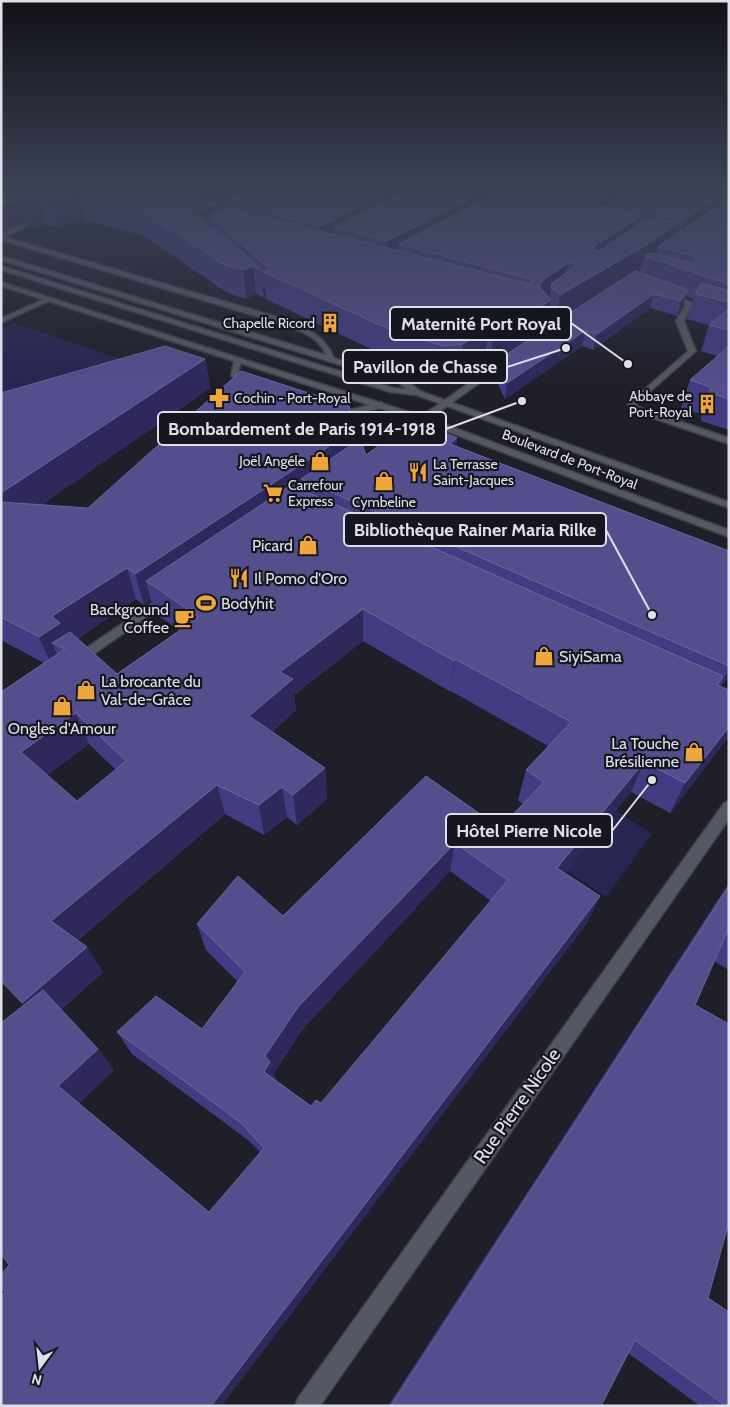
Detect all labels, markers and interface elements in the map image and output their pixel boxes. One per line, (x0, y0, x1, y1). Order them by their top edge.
callout: Maternité Port Royal (390, 307, 571, 340)
building icon: Chapelle Ricord (319, 312, 341, 334)
text: Maternité Port Royal (401, 313, 561, 335)
place label: Chapelle Ricord (223, 314, 315, 332)
callout: Pavillon de Chasse (343, 350, 507, 383)
text: Pavillon de Chasse (353, 356, 497, 378)
pharmacy icon: Cochin - Port-Royal (208, 387, 230, 409)
place label: Abbaye de Port-Royal (629, 387, 693, 421)
place label: Cochin - Port-Royal (234, 389, 351, 407)
building icon: Abbaye de Port-Royal (696, 393, 718, 415)
callout: Bombardement de Paris 1914-1918 (158, 412, 446, 445)
text: Bombardement de Paris 1914-1918 (168, 418, 436, 440)
street label: Boulevard de Port-Royal (500, 425, 641, 493)
shop icon: Joël Angéle (309, 450, 331, 472)
place label: Joël Angéle (238, 452, 305, 470)
place label: La Terrasse Saint-Jacques (433, 455, 514, 489)
restaurant icon: La Terrasse Saint-Jacques (407, 461, 429, 483)
shop icon: Cymbeline (373, 470, 395, 492)
place label: Carrefour Express (288, 476, 344, 510)
supermarket icon: Carrefour Express (262, 482, 284, 504)
place label: Cymbeline (352, 493, 416, 511)
callout: Bibliothèque Rainer Maria Rilke (344, 513, 606, 546)
text: Bibliothèque Rainer Maria Rilke (354, 519, 596, 541)
shop icon: Picard (297, 534, 319, 556)
place label: Picard (252, 536, 293, 555)
restaurant icon: Il Pomo d'Oro (228, 567, 250, 589)
place label: Il Pomo d'Oro (254, 569, 347, 588)
sports icon: Bodyhit (195, 592, 217, 614)
place label: Bodyhit (221, 594, 274, 613)
place label: Background Coffee (90, 600, 169, 637)
cafe icon: Background Coffee (173, 607, 195, 629)
shop icon: SiyiSama (533, 645, 555, 667)
place label: SiyiSama (559, 647, 622, 666)
place label: La brocante du Val-de-Grâce (101, 672, 201, 709)
shop icon: La brocante du Val-de-Grâce (75, 679, 97, 701)
shop icon: Ongles d'Amour (51, 695, 73, 717)
place label: Ongles d'Amour (8, 719, 117, 738)
place label: La Touche Brésilienne (605, 734, 679, 771)
shop icon: La Touche Brésilienne (683, 741, 705, 763)
callout: Hôtel Pierre Nicole (446, 814, 612, 847)
text: Hôtel Pierre Nicole (456, 820, 602, 842)
street label: Rue Pierre Nicole (469, 1044, 566, 1168)
north arrow (15, 1342, 65, 1392)
text: N (30, 1370, 44, 1390)

